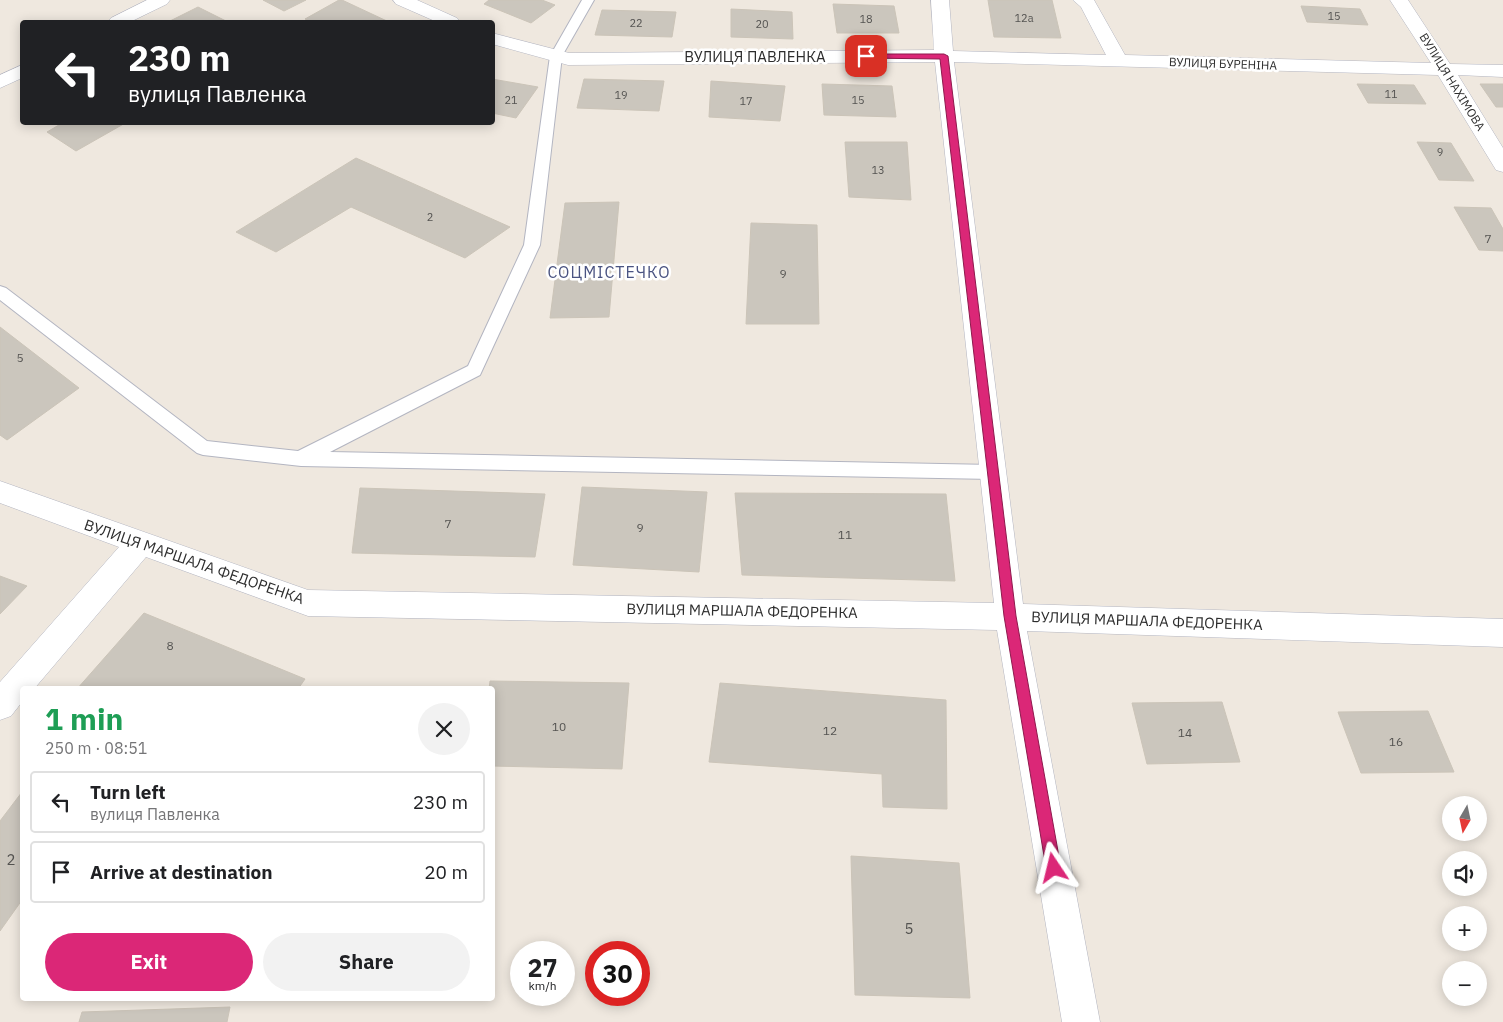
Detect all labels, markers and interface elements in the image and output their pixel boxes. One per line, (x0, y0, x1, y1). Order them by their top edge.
house number: 15 (1327, 9, 1341, 23)
house number: 12а (1014, 11, 1034, 25)
house number: 18 (859, 12, 873, 26)
house number: 22 (629, 16, 643, 30)
house number: 20 (755, 17, 769, 31)
street label: ВУЛИЦЯ НАХІМОВА (1416, 30, 1489, 134)
text: 230 m (128, 35, 231, 81)
pin (845, 35, 887, 77)
icon: left (45, 40, 110, 105)
icon: arrive (852, 42, 880, 70)
street label: ВУЛИЦЯ ПАВЛЕНКА (684, 47, 826, 66)
street label: ВУЛИЦЯ БУРЕНІНА (1169, 54, 1278, 73)
text: вулиця Павленка (128, 79, 307, 108)
house number: 11 (1384, 87, 1398, 101)
house number: 19 (614, 88, 628, 102)
house number: 21 (504, 93, 518, 107)
house number: 15 (851, 93, 865, 107)
house number: 17 (739, 94, 753, 108)
house number: 9 (1437, 145, 1443, 159)
house number: 13 (871, 163, 885, 177)
house number: 2 (427, 210, 433, 224)
house number: 7 (1484, 231, 1492, 246)
district label: СОЦМІСТЕЧКО (547, 262, 671, 282)
house number: 9 (779, 266, 787, 281)
house number: 5 (16, 350, 24, 365)
street label: ВУЛИЦЯ МАРШАЛА ФЕДОРЕНКА (82, 515, 307, 608)
house number: 7 (444, 516, 452, 531)
house number: 9 (636, 520, 644, 535)
house number: 11 (838, 527, 852, 542)
street label: ВУЛИЦЯ МАРШАЛА ФЕДОРЕНКА (626, 599, 858, 622)
street label: ВУЛИЦЯ МАРШАЛА ФЕДОРЕНКА (1031, 607, 1263, 634)
house number: 8 (166, 638, 174, 653)
text: 1 min (45, 699, 123, 738)
button: close (418, 703, 470, 755)
house number: 10 (552, 719, 566, 734)
house number: 12 (823, 723, 837, 738)
house number: 14 (1178, 725, 1192, 740)
house number: 16 (1389, 734, 1403, 749)
text: 250 m · 08:51 (45, 738, 147, 758)
text: Turn left (90, 780, 166, 804)
icon: left (47, 788, 75, 816)
text: 230 m (413, 790, 468, 814)
north arrow (1442, 796, 1488, 841)
map controls (1442, 796, 1487, 1006)
text: вулиця Павленка (90, 804, 220, 824)
position arrow (1027, 841, 1079, 893)
house number: 2 (6, 850, 16, 869)
button: sound (1442, 851, 1487, 896)
icon: arrive (47, 858, 75, 886)
text: Arrive at destination (90, 860, 273, 884)
text: 20 m (424, 860, 468, 884)
button: + (1442, 906, 1487, 951)
house number: 5 (904, 919, 914, 938)
button: Exit (45, 933, 253, 991)
button: Share (263, 933, 470, 991)
speed limit sign: 30 (585, 941, 650, 1006)
text: 27 (527, 951, 558, 984)
button: − (1442, 961, 1487, 1006)
text: km/h (528, 978, 557, 993)

